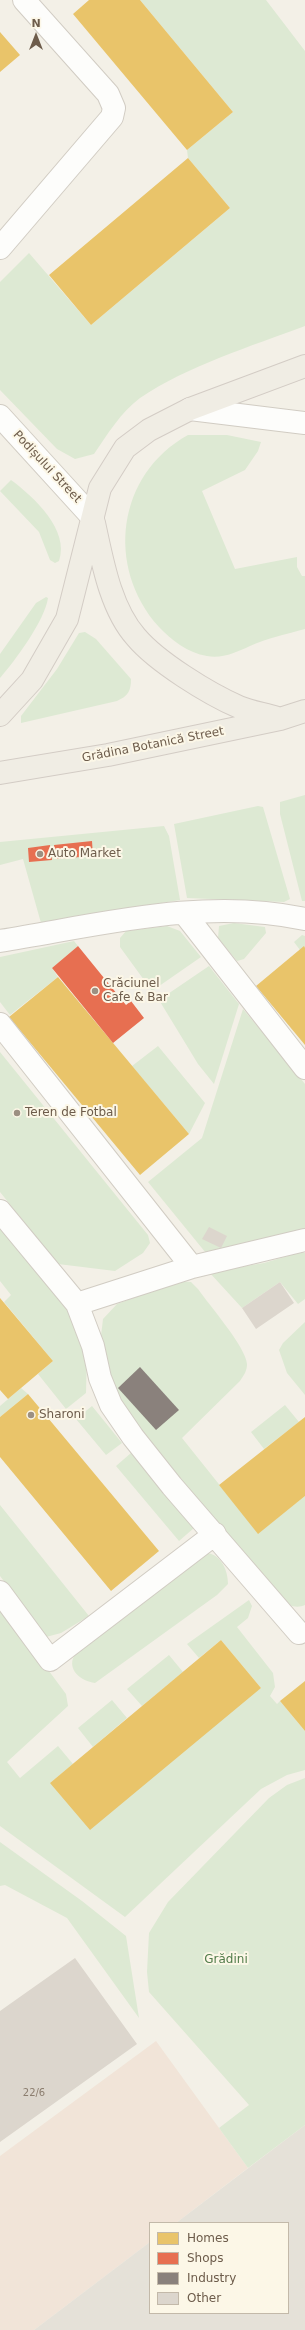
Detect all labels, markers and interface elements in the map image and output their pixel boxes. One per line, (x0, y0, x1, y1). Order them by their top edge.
north arrow (16, 16, 56, 56)
text: N (31, 17, 41, 30)
street label: Podișului Street (10, 428, 84, 506)
street label: Grădina Botanică Street (81, 724, 225, 766)
place label: Auto Market (48, 847, 121, 861)
marker: Auto Market (35, 849, 45, 859)
place label: Crăciunel Cafe & Bar (103, 977, 168, 1005)
marker: Crăciunel Cafe & Bar (90, 986, 100, 996)
place label: Teren de Fotbal (25, 1106, 117, 1120)
marker: Teren de Fotbal (12, 1108, 22, 1118)
place label: Sharoni (39, 1408, 85, 1422)
marker: Sharoni (26, 1410, 36, 1420)
park label: Grădini (204, 1953, 248, 1967)
house number: 22/6 (23, 2087, 45, 2099)
legend (149, 2222, 289, 2314)
text: Homes (187, 2231, 229, 2245)
text: Shops (187, 2251, 223, 2265)
text: Industry (187, 2271, 236, 2285)
text: Other (187, 2291, 221, 2305)

